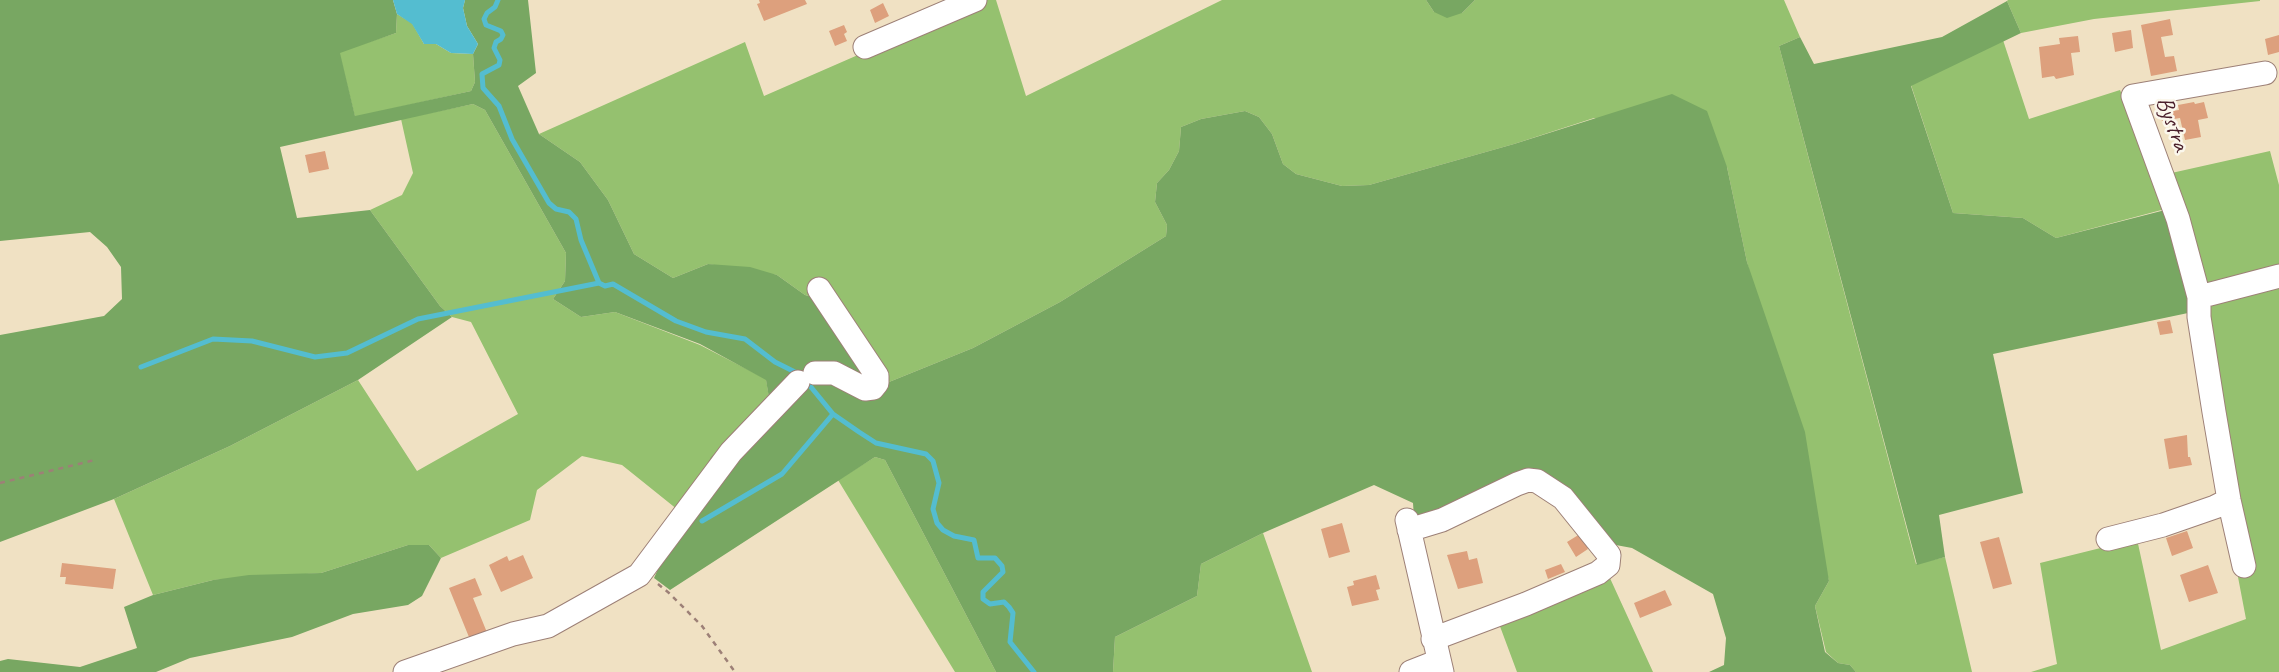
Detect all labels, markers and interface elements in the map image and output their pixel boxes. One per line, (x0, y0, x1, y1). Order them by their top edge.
street label: Bystra (2149, 93, 2195, 155)

